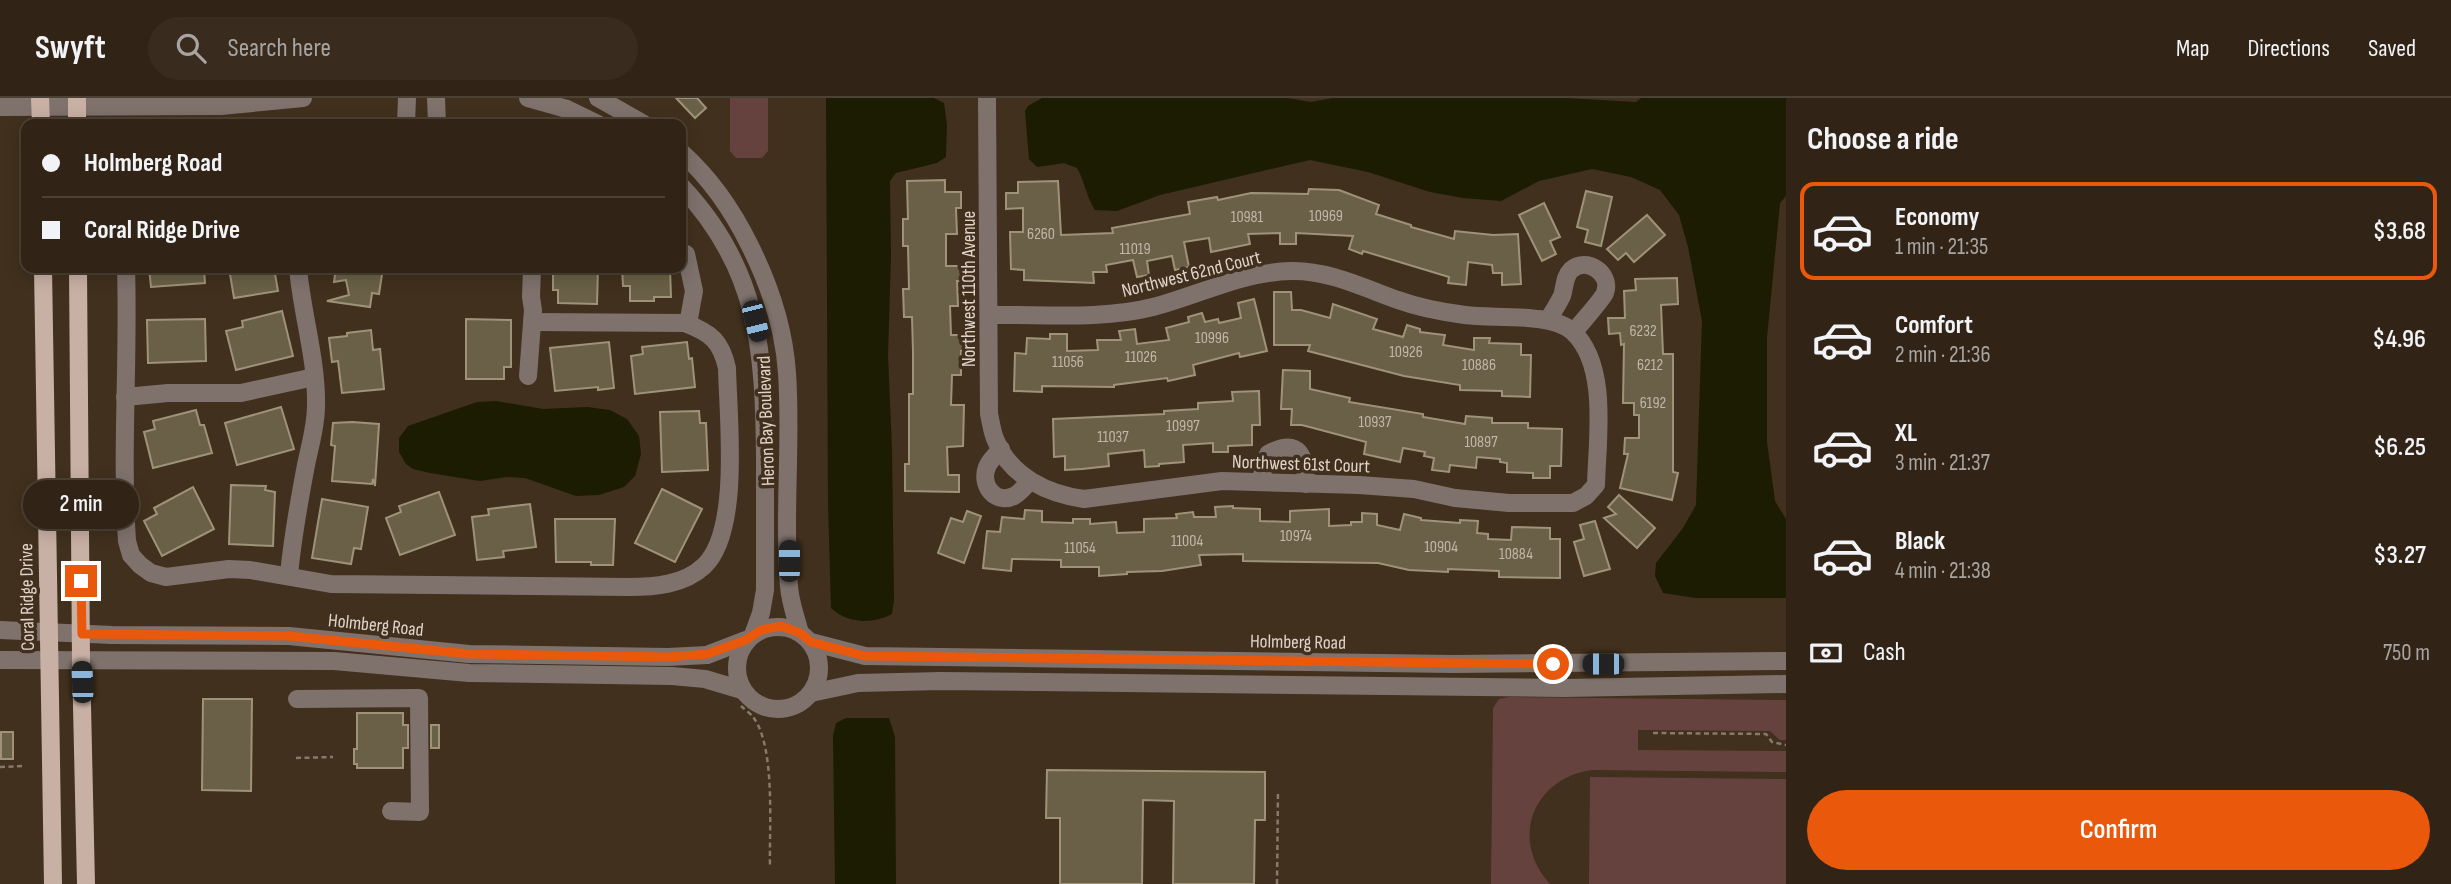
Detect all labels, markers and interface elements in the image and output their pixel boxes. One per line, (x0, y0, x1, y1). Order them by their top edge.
search box (148, 17, 638, 80)
text: Swyft (35, 28, 106, 68)
icon: search (172, 29, 210, 67)
text: Search here (228, 33, 331, 64)
text: Map (2176, 34, 2209, 63)
text: Directions (2247, 34, 2330, 63)
text: Saved (2368, 34, 2416, 63)
text: Choose a ride (1807, 120, 1959, 159)
text: Holmberg Road (84, 148, 222, 179)
icon: car (1811, 200, 1874, 263)
text: Economy (1895, 202, 1979, 233)
house number: 10969 (1309, 207, 1343, 226)
house number: 10981 (1231, 208, 1264, 227)
street label: Northwest 110th Avenue (958, 211, 981, 367)
text: Coral Ridge Drive (84, 215, 240, 246)
text: $3.68 (2373, 216, 2426, 247)
house number: 6260 (1027, 225, 1055, 244)
text: 1 min · 21:35 (1895, 233, 1988, 261)
house number: 11019 (1119, 240, 1151, 259)
street label: Northwest 62nd Court (1119, 246, 1264, 303)
car (740, 298, 771, 344)
icon: car (1811, 308, 1874, 371)
text: Comfort (1895, 310, 1973, 341)
house number: 6232 (1629, 322, 1657, 341)
text: $4.96 (2372, 324, 2426, 355)
house number: 10996 (1195, 329, 1229, 348)
text: 2 min · 21:36 (1895, 341, 1991, 369)
house number: 10926 (1389, 343, 1423, 362)
house number: 11026 (1125, 348, 1157, 367)
house number: 11056 (1052, 353, 1084, 372)
street label: Heron Bay Boulevard (753, 355, 780, 486)
house number: 10886 (1462, 356, 1496, 375)
house number: 6212 (1637, 356, 1663, 375)
house number: 6192 (1640, 394, 1666, 413)
house number: 10937 (1359, 413, 1392, 432)
icon: car (1811, 416, 1874, 479)
house number: 10997 (1166, 417, 1200, 436)
text: XL (1895, 418, 1917, 449)
house number: 11037 (1097, 428, 1129, 447)
text: $6.25 (2373, 432, 2426, 463)
house number: 10897 (1464, 433, 1498, 452)
text: 3 min · 21:37 (1895, 449, 1990, 477)
street label: Northwest 61st Court (1232, 451, 1371, 478)
callout: 2 min (23, 480, 139, 528)
text: 2 min (59, 490, 103, 518)
icon: car (1811, 524, 1874, 587)
text: Black (1895, 526, 1945, 557)
house number: 10974 (1280, 527, 1312, 546)
house number: 11004 (1171, 532, 1203, 551)
house number: 10904 (1424, 538, 1458, 557)
house number: 11054 (1064, 539, 1096, 558)
car (779, 540, 800, 582)
text: $3.27 (2373, 540, 2426, 571)
street label: Coral Ridge Drive (15, 543, 40, 651)
house number: 10884 (1499, 545, 1533, 564)
text: 4 min · 21:38 (1895, 557, 1991, 585)
route end (65, 565, 97, 597)
street label: Holmberg Road (327, 609, 425, 642)
street label: Holmberg Road (1250, 630, 1346, 655)
icon: cash (1807, 634, 1845, 672)
text: Cash (1863, 637, 1906, 668)
text: 750 m (2383, 639, 2430, 667)
route start (1537, 648, 1569, 680)
car (1583, 654, 1625, 675)
car (71, 661, 94, 703)
button: Confirm (1807, 790, 2430, 870)

